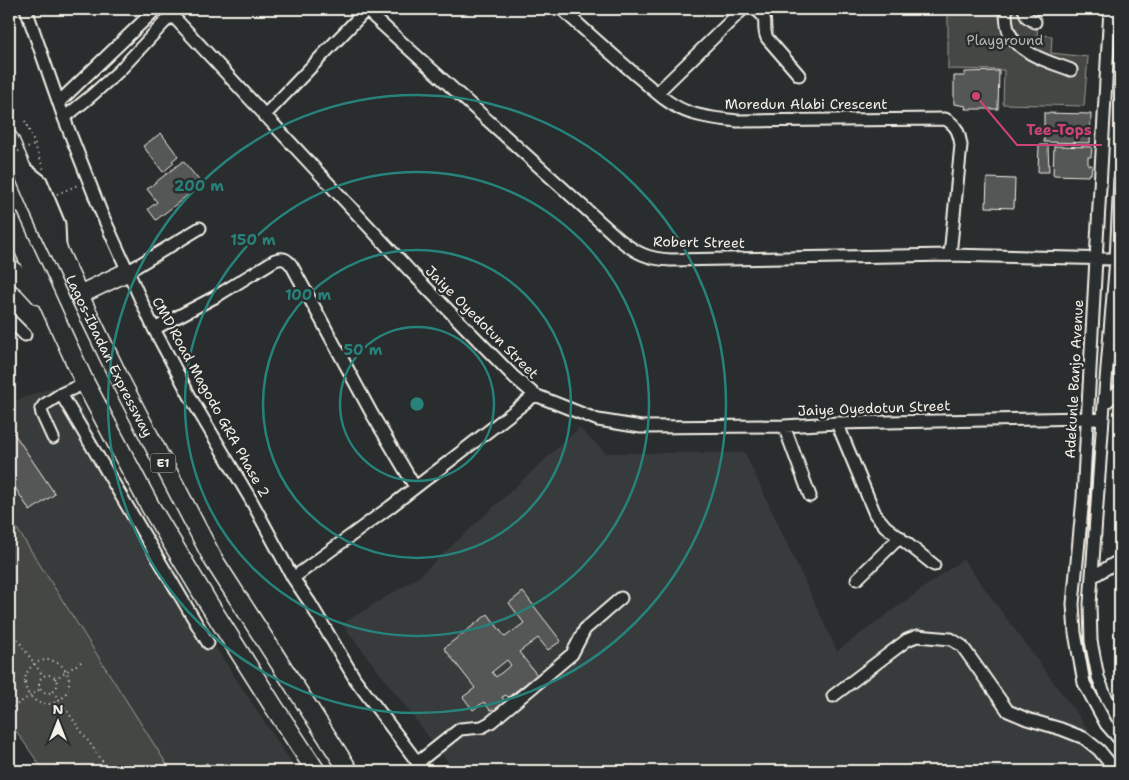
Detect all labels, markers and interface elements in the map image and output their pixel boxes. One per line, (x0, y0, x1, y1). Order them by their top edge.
park label: Playground (967, 31, 1044, 49)
street label: Moredun Alabi Crescent (725, 95, 887, 113)
callout: Tee-Tops (1017, 115, 1102, 145)
text: Tee-Tops (1026, 120, 1092, 140)
text: 200 m (174, 176, 224, 196)
text: 150 m (230, 230, 276, 250)
street label: Robert Street (653, 232, 745, 252)
street label: Jaiye Oyedotun Street (422, 262, 542, 382)
street label: Lagos-Ibadan Expressway (62, 272, 157, 440)
text: 100 m (285, 285, 331, 305)
street label: CMD Road Magodo GRA Phase 2 (148, 294, 274, 500)
street label: Adekunle Banjo Avenue (1061, 299, 1087, 459)
text: 50 m (344, 340, 383, 360)
centre of rings (408, 395, 426, 413)
street label: Jaiye Oyedotun Street (797, 396, 951, 420)
road number: E1 (150, 453, 176, 472)
north arrow (32, 698, 82, 748)
text: N (52, 700, 64, 718)

